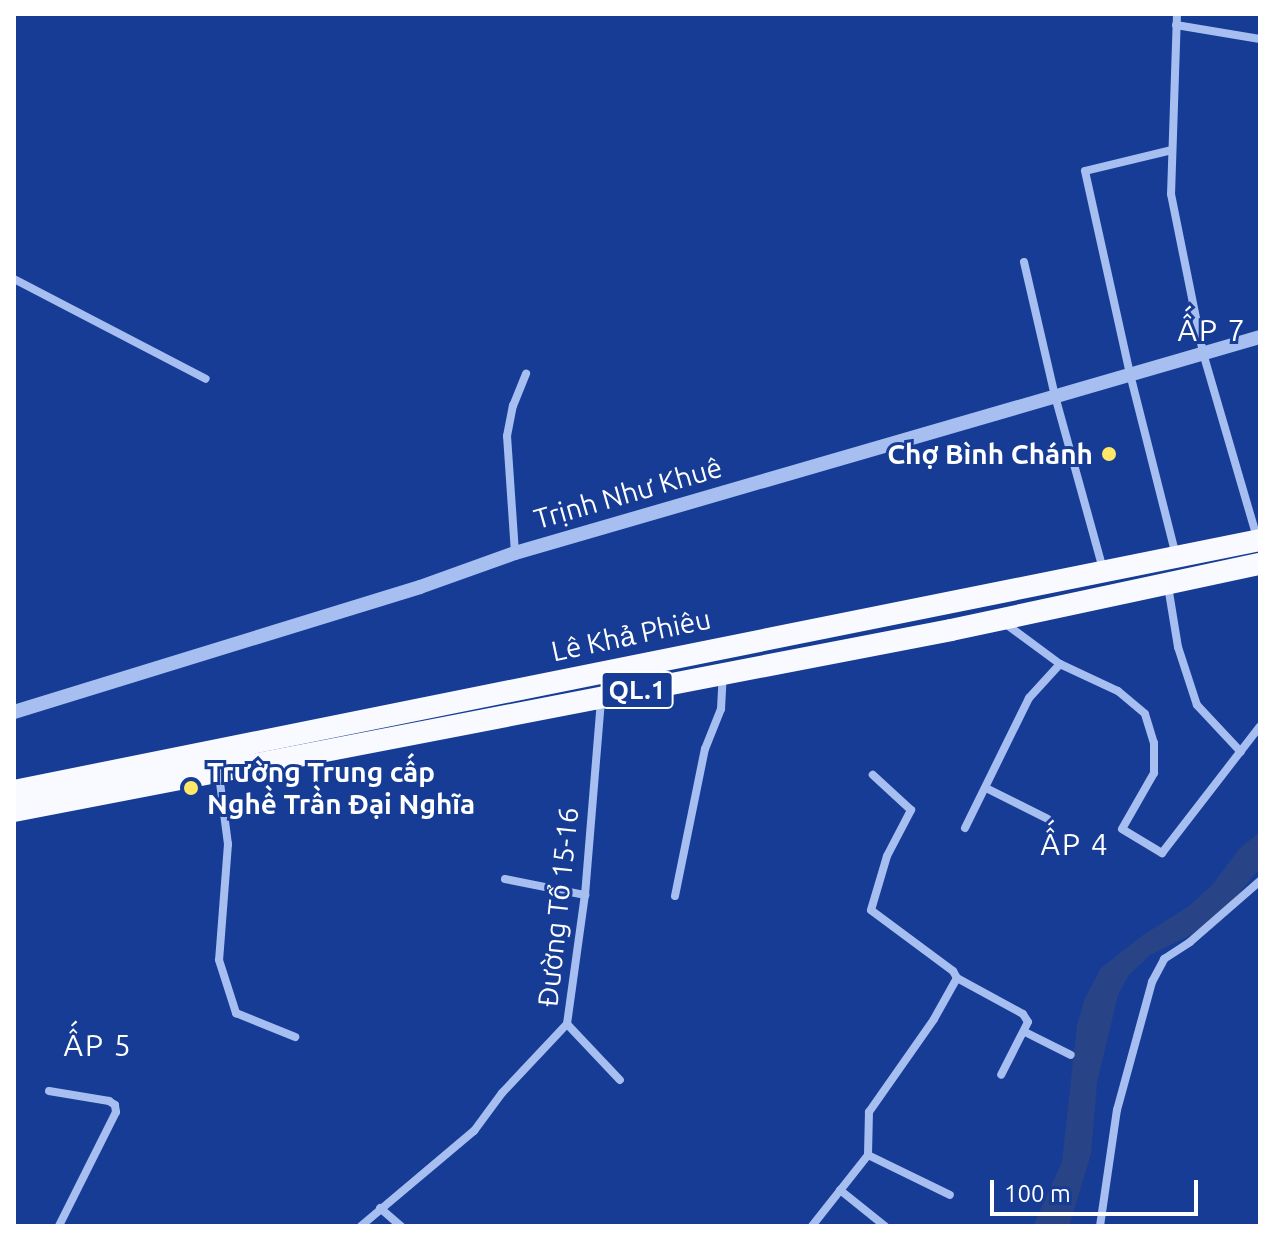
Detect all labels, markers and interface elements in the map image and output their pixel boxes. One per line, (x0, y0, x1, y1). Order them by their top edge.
district label: ẤP 7 (1177, 312, 1247, 348)
place label: Chợ Bình Chánh (887, 437, 1093, 471)
marker: Chợ Bình Chánh (1100, 445, 1118, 463)
street label: Trịnh Như Khuê (530, 450, 726, 536)
street label: Lê Khả Phiêu (548, 602, 714, 668)
road number: QL.1 (599, 668, 675, 712)
place label: Trường Trung cấp Nghề Trần Đại Nghĩa (207, 755, 475, 821)
marker: Trường Trung cấp Nghề Trần Đại Nghĩa (182, 779, 200, 797)
street label: Đường Tổ 15-16 (531, 806, 585, 1008)
district label: ẤP 4 (1040, 826, 1110, 862)
district label: ẤP 5 (63, 1027, 133, 1063)
scale bar (994, 1164, 1202, 1214)
text: 100 m (1004, 1180, 1071, 1207)

